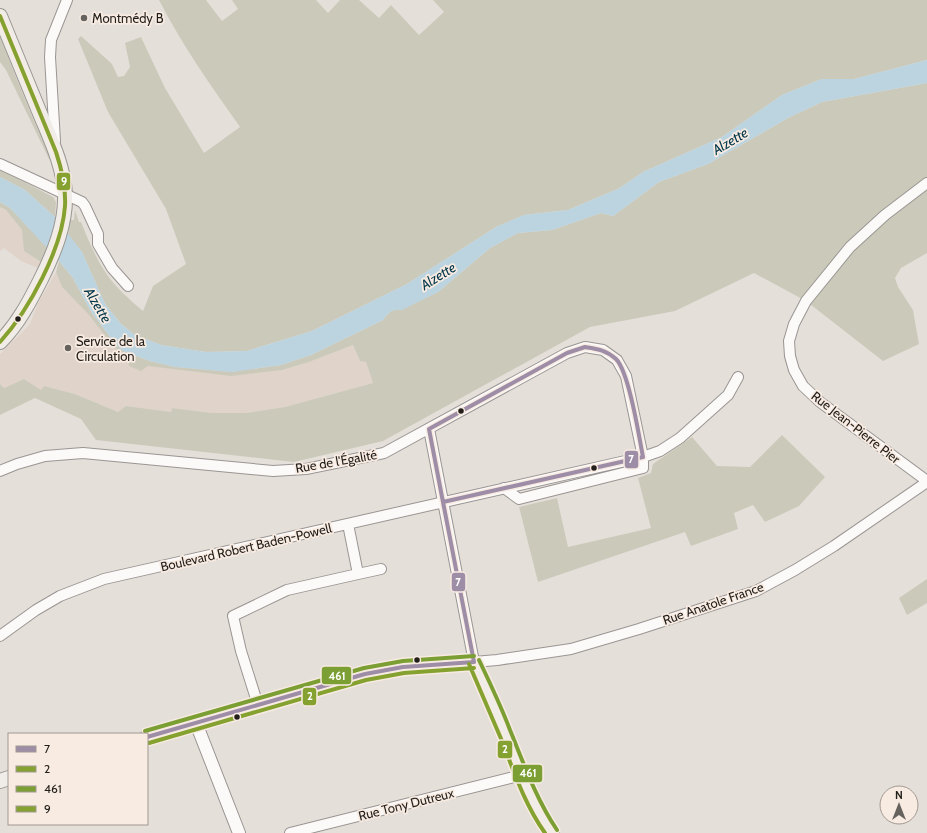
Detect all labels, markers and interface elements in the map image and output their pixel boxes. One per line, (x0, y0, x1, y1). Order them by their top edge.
place label: Montmédy B (92, 10, 164, 26)
marker: Montmédy B (79, 13, 89, 23)
water label: Alzette (708, 123, 752, 159)
line badge: 9 (56, 172, 71, 191)
text: 9 (61, 174, 67, 188)
water label: Alzette (416, 258, 460, 294)
water label: Alzette (80, 283, 116, 327)
unlabelled marker (13, 314, 23, 324)
place label: Service de la Circulation (76, 333, 146, 364)
marker: Service de la Circulation (63, 343, 73, 353)
street label: Rue Jean-Pierre Pier (808, 387, 904, 467)
unlabelled marker (456, 406, 466, 416)
street label: Rue de l'Égalité (294, 445, 378, 476)
line badge: 7 (624, 450, 639, 469)
text: 7 (628, 452, 634, 466)
unlabelled marker (589, 463, 599, 473)
street label: Boulevard Robert Baden-Powell (159, 520, 333, 574)
line badge: 7 (451, 572, 466, 592)
text: 7 (455, 575, 461, 589)
street label: Rue Anatole France (660, 578, 766, 628)
unlabelled marker (412, 655, 422, 665)
line badge: 461 (321, 666, 352, 685)
text: 461 (328, 669, 346, 683)
line badge: 2 (302, 687, 317, 706)
text: 2 (307, 689, 313, 703)
unlabelled marker (232, 712, 242, 722)
legend (8, 733, 148, 825)
line badge: 2 (497, 740, 513, 759)
text: 7 (44, 741, 50, 756)
text: 2 (502, 742, 508, 756)
text: 2 (44, 761, 50, 776)
line badge: 461 (512, 764, 543, 783)
text: 461 (519, 766, 537, 780)
text: 461 (44, 781, 62, 796)
street label: Rue Tony Dutreux (357, 784, 456, 824)
north arrow (879, 785, 919, 825)
text: N (895, 788, 903, 802)
text: 9 (44, 801, 51, 816)

